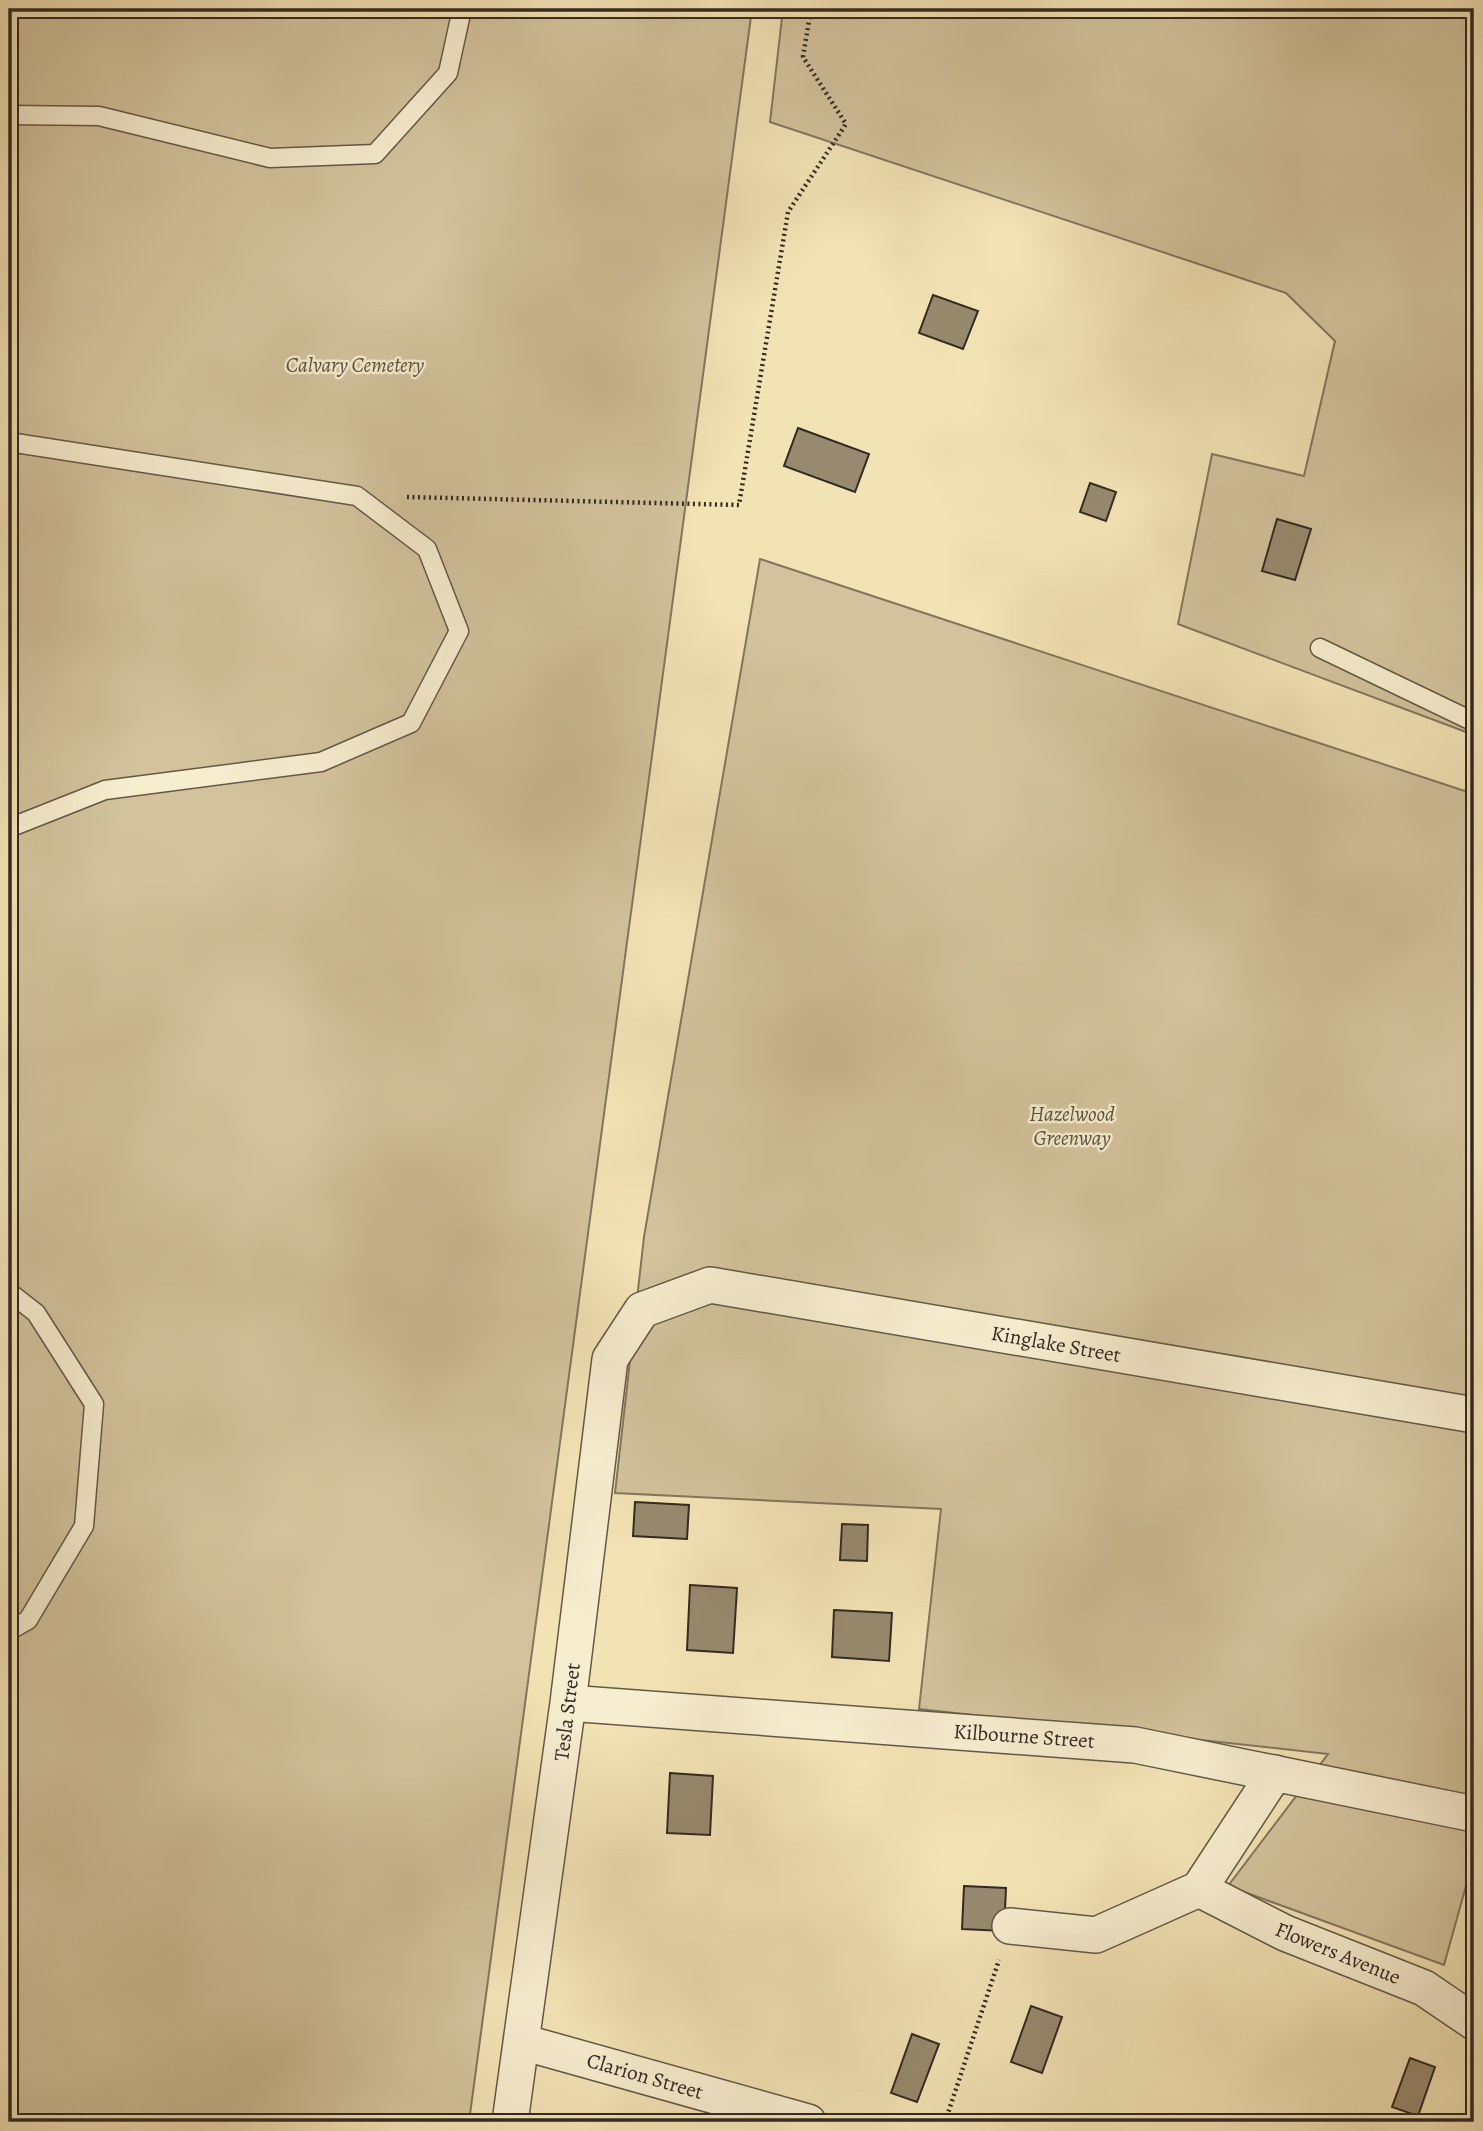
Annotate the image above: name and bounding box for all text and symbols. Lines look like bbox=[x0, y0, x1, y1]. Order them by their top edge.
park label: Calvary Cemetery bbox=[286, 351, 424, 379]
park label: Hazelwood Greenway bbox=[1029, 1100, 1115, 1152]
street label: Kinglake Street bbox=[989, 1319, 1123, 1369]
street label: Tesla Street bbox=[547, 1661, 587, 1763]
street label: Kilbourne Street bbox=[952, 1717, 1096, 1755]
street label: Flowers Avenue bbox=[1271, 1915, 1405, 1991]
street label: Clarion Street bbox=[584, 2046, 706, 2106]

